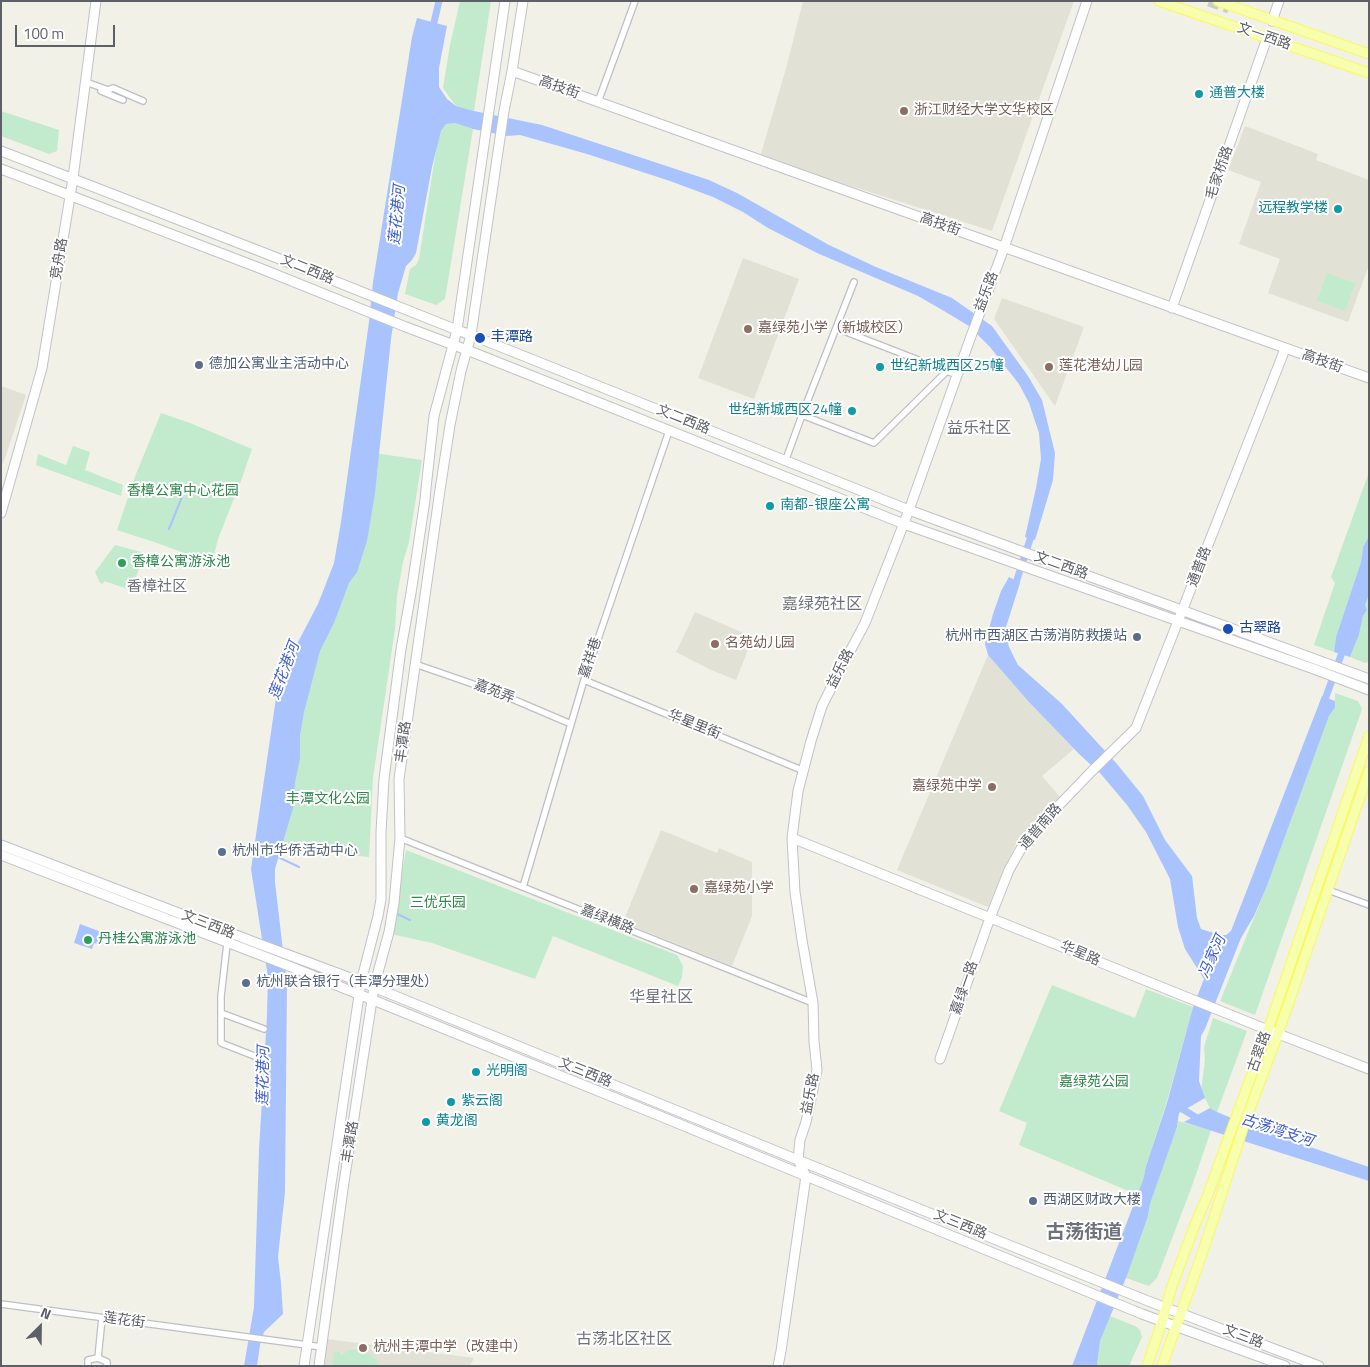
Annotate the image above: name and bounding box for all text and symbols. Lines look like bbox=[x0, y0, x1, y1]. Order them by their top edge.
scale bar bbox=[18, 15, 118, 47]
street label: 文一西路 bbox=[1235, 20, 1293, 54]
text: 100 m bbox=[23, 22, 64, 45]
street label: 高技街 bbox=[536, 73, 582, 103]
place label: 通普大楼 bbox=[1209, 86, 1265, 102]
marker: 通普大楼 bbox=[1193, 88, 1205, 100]
place label: 浙江财经大学文华校区 bbox=[914, 103, 1054, 119]
marker: 浙江财经大学文华校区 bbox=[898, 105, 910, 117]
street label: 毛家桥路 bbox=[1203, 144, 1237, 202]
water label: 莲花港河 bbox=[386, 184, 410, 246]
place label: 远程教学楼 bbox=[1258, 201, 1328, 217]
marker: 远程教学楼 bbox=[1332, 203, 1344, 215]
street label: 高技街 bbox=[917, 210, 963, 240]
street label: 竞舟路 bbox=[48, 237, 72, 281]
street label: 文二西路 bbox=[278, 252, 336, 288]
street label: 益乐路 bbox=[972, 269, 1002, 315]
place label: 嘉绿苑小学（新城校区） bbox=[758, 321, 912, 337]
marker: 嘉绿苑小学（新城校区） bbox=[742, 323, 754, 335]
place label: 丰潭路 bbox=[491, 330, 533, 346]
marker: 丰潭路 bbox=[473, 331, 487, 345]
street label: 高技街 bbox=[1299, 347, 1345, 377]
place label: 德加公寓业主活动中心 bbox=[209, 357, 349, 373]
marker: 德加公寓业主活动中心 bbox=[193, 359, 205, 371]
place label: 世纪新城西区25幢 bbox=[890, 359, 1004, 375]
place label: 莲花港幼儿园 bbox=[1059, 359, 1143, 375]
marker: 世纪新城西区25幢 bbox=[874, 361, 886, 373]
marker: 莲花港幼儿园 bbox=[1043, 361, 1055, 373]
street label: 文二西路 bbox=[654, 402, 712, 438]
place label: 世纪新城西区24幢 bbox=[728, 403, 842, 419]
marker: 世纪新城西区24幢 bbox=[846, 405, 858, 417]
district label: 益乐社区 bbox=[947, 419, 1011, 439]
park label: 香樟公寓中心花园 bbox=[127, 484, 239, 500]
place label: 南都-银座公寓 bbox=[780, 498, 870, 514]
marker: 南都-银座公寓 bbox=[764, 500, 776, 512]
street label: 通普路 bbox=[1185, 544, 1215, 590]
street label: 文二西路 bbox=[1032, 549, 1090, 583]
place label: 香樟公寓游泳池 bbox=[132, 555, 230, 571]
marker: 香樟公寓游泳池 bbox=[116, 557, 128, 569]
district label: 香樟社区 bbox=[127, 578, 187, 596]
district label: 嘉绿苑社区 bbox=[782, 595, 862, 615]
place label: 古翠路 bbox=[1239, 621, 1281, 637]
marker: 古翠路 bbox=[1221, 622, 1235, 636]
place label: 杭州市西湖区古荡消防救援站 bbox=[945, 629, 1127, 645]
marker: 杭州市西湖区古荡消防救援站 bbox=[1131, 631, 1143, 643]
street label: 嘉祥巷 bbox=[576, 635, 606, 681]
place label: 名苑幼儿园 bbox=[725, 636, 795, 652]
marker: 名苑幼儿园 bbox=[709, 638, 721, 650]
water label: 莲花港河 bbox=[266, 640, 304, 702]
street label: 益乐路 bbox=[824, 646, 858, 692]
street label: 嘉苑弄 bbox=[471, 677, 517, 707]
street label: 华星里街 bbox=[665, 707, 723, 743]
street label: 丰潭路 bbox=[393, 720, 415, 764]
place label: 嘉绿苑中学 bbox=[912, 779, 982, 795]
marker: 嘉绿苑中学 bbox=[986, 781, 998, 793]
park label: 丰潭文化公园 bbox=[286, 792, 370, 808]
street label: 通普南路 bbox=[1016, 800, 1066, 854]
place label: 杭州市华侨活动中心 bbox=[232, 844, 358, 860]
marker: 杭州市华侨活动中心 bbox=[216, 846, 228, 858]
place label: 嘉绿苑小学 bbox=[704, 881, 774, 897]
marker: 嘉绿苑小学 bbox=[688, 883, 700, 895]
park label: 三优乐园 bbox=[410, 896, 466, 912]
street label: 嘉绿横路 bbox=[578, 902, 636, 938]
street label: 文三西路 bbox=[179, 907, 237, 943]
place label: 丹桂公寓游泳池 bbox=[98, 932, 196, 948]
water label: 冯家河 bbox=[1196, 933, 1230, 981]
marker: 丹桂公寓游泳池 bbox=[82, 934, 94, 946]
street label: 华星路 bbox=[1057, 938, 1103, 970]
street label: 嘉绿一路 bbox=[948, 959, 982, 1017]
place label: 杭州联合银行（丰潭分理处） bbox=[256, 975, 438, 991]
marker: 杭州联合银行（丰潭分理处） bbox=[240, 977, 252, 989]
district label: 华星社区 bbox=[629, 988, 693, 1008]
street label: 古翠路 bbox=[1245, 1029, 1275, 1075]
water label: 莲花港河 bbox=[254, 1046, 274, 1106]
street label: 文三西路 bbox=[556, 1055, 614, 1091]
place label: 光明阁 bbox=[486, 1064, 528, 1080]
marker: 光明阁 bbox=[470, 1066, 482, 1078]
street label: 益乐路 bbox=[799, 1072, 823, 1116]
park label: 嘉绿苑公园 bbox=[1059, 1075, 1129, 1091]
place label: 紫云阁 bbox=[461, 1094, 503, 1110]
marker: 紫云阁 bbox=[445, 1096, 457, 1108]
water label: 古荡湾支河 bbox=[1239, 1111, 1315, 1151]
place label: 黄龙阁 bbox=[436, 1114, 478, 1130]
marker: 黄龙阁 bbox=[420, 1116, 432, 1128]
street label: 丰潭路 bbox=[339, 1120, 363, 1164]
place label: 西湖区财政大楼 bbox=[1043, 1193, 1141, 1209]
marker: 西湖区财政大楼 bbox=[1027, 1195, 1039, 1207]
street label: 文三西路 bbox=[931, 1207, 989, 1243]
district label: 古荡街道 bbox=[1046, 1222, 1122, 1244]
text: N bbox=[37, 1301, 55, 1324]
north arrow bbox=[15, 1302, 65, 1352]
street label: 莲花街 bbox=[102, 1310, 146, 1332]
street label: 文三路 bbox=[1220, 1322, 1266, 1352]
district label: 古荡北区社区 bbox=[576, 1330, 672, 1350]
place label: 杭州丰潭中学（改建中） bbox=[373, 1340, 527, 1356]
marker: 杭州丰潭中学（改建中） bbox=[357, 1342, 369, 1354]

